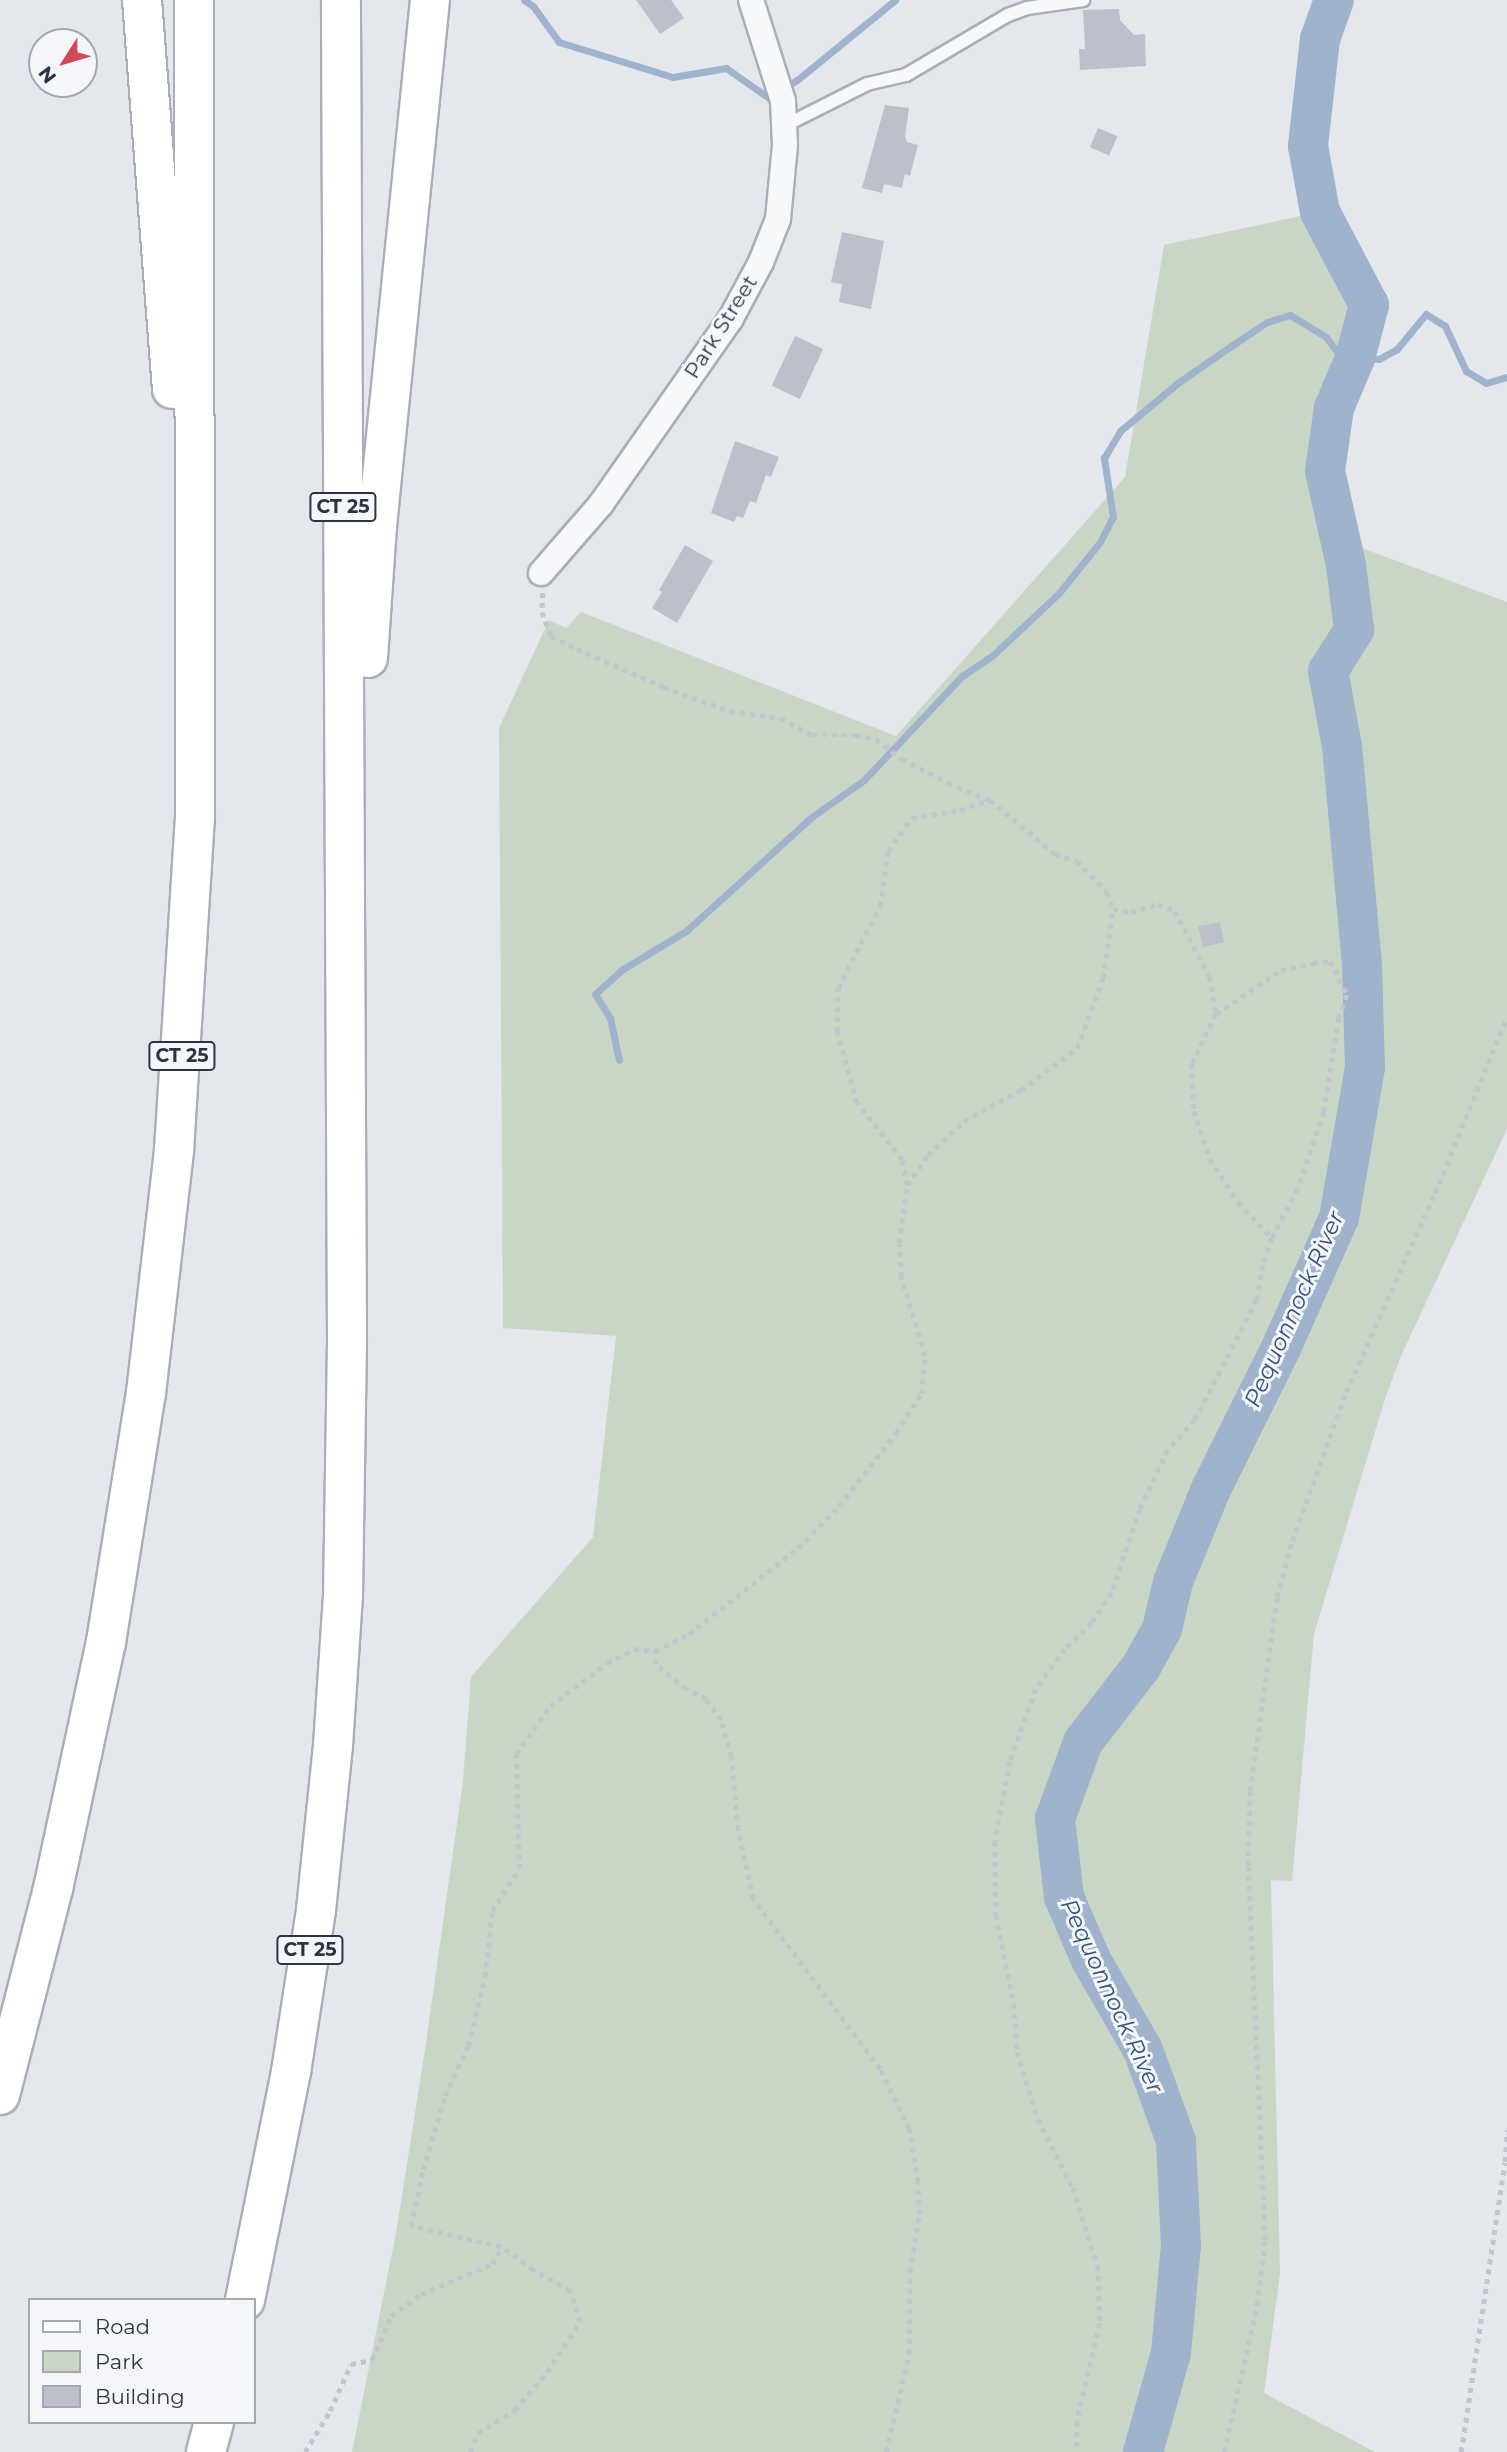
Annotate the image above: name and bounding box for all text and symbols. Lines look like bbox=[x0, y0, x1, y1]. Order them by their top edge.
north arrow bbox=[28, 28, 98, 98]
text: N bbox=[34, 62, 61, 88]
street label: Park Street bbox=[679, 271, 763, 383]
road number: CT 25 bbox=[308, 492, 378, 522]
road number: CT 25 bbox=[147, 1040, 217, 1072]
water label: Pequonnock River bbox=[1238, 1207, 1350, 1411]
water label: Pequonnock River bbox=[1055, 1894, 1169, 2098]
road number: CT 25 bbox=[275, 1934, 345, 1966]
legend bbox=[28, 2298, 256, 2424]
text: Road bbox=[95, 2314, 150, 2339]
text: Park bbox=[95, 2349, 143, 2374]
text: Building bbox=[95, 2384, 185, 2409]

